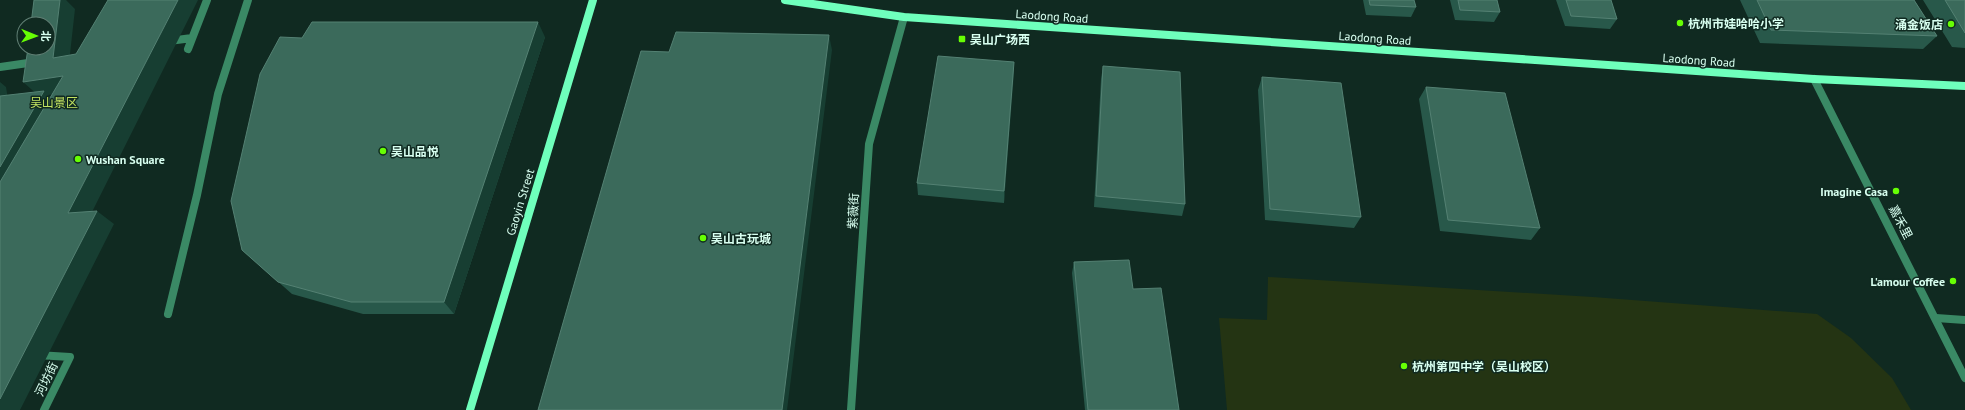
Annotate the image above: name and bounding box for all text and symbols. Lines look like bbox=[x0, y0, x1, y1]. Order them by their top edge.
street label: Laodong Road bbox=[1015, 6, 1089, 26]
north arrow bbox=[16, 16, 56, 56]
place label: 杭州市娃哈哈小学 bbox=[1688, 16, 1784, 31]
place label: 涌金饭店 bbox=[1895, 17, 1943, 32]
marker: 杭州市娃哈哈小学 bbox=[1675, 18, 1685, 28]
marker: 涌金饭店 bbox=[1946, 19, 1956, 29]
street label: Laodong Road bbox=[1338, 28, 1412, 48]
text: 北 bbox=[39, 31, 53, 42]
place label: 吴山广场西 bbox=[970, 32, 1030, 47]
marker: 吴山广场西 bbox=[957, 34, 967, 44]
street label: Laodong Road bbox=[1662, 50, 1736, 70]
park label: 吴山景区 bbox=[30, 95, 78, 110]
place label: 吴山品悦 bbox=[391, 144, 439, 159]
marker: 吴山品悦 bbox=[378, 146, 388, 156]
place label: Wushan Square bbox=[86, 152, 165, 167]
marker: Wushan Square bbox=[73, 154, 83, 164]
street label: Gaoyin Street bbox=[503, 167, 537, 237]
place label: Imagine Casa bbox=[1820, 184, 1888, 199]
marker: Imagine Casa bbox=[1891, 186, 1901, 196]
street label: 紫薇街 bbox=[845, 193, 861, 229]
street label: 嘉禾里 bbox=[1886, 203, 1916, 241]
place label: 吴山古玩城 bbox=[711, 231, 771, 246]
marker: 吴山古玩城 bbox=[698, 233, 708, 243]
place label: L'amour Coffee bbox=[1870, 274, 1945, 289]
marker: L'amour Coffee bbox=[1948, 276, 1958, 286]
place label: 杭州第四中学（吴山校区） bbox=[1412, 359, 1556, 374]
street label: 河坊街 bbox=[31, 360, 61, 398]
marker: 杭州第四中学（吴山校区） bbox=[1399, 361, 1409, 371]

